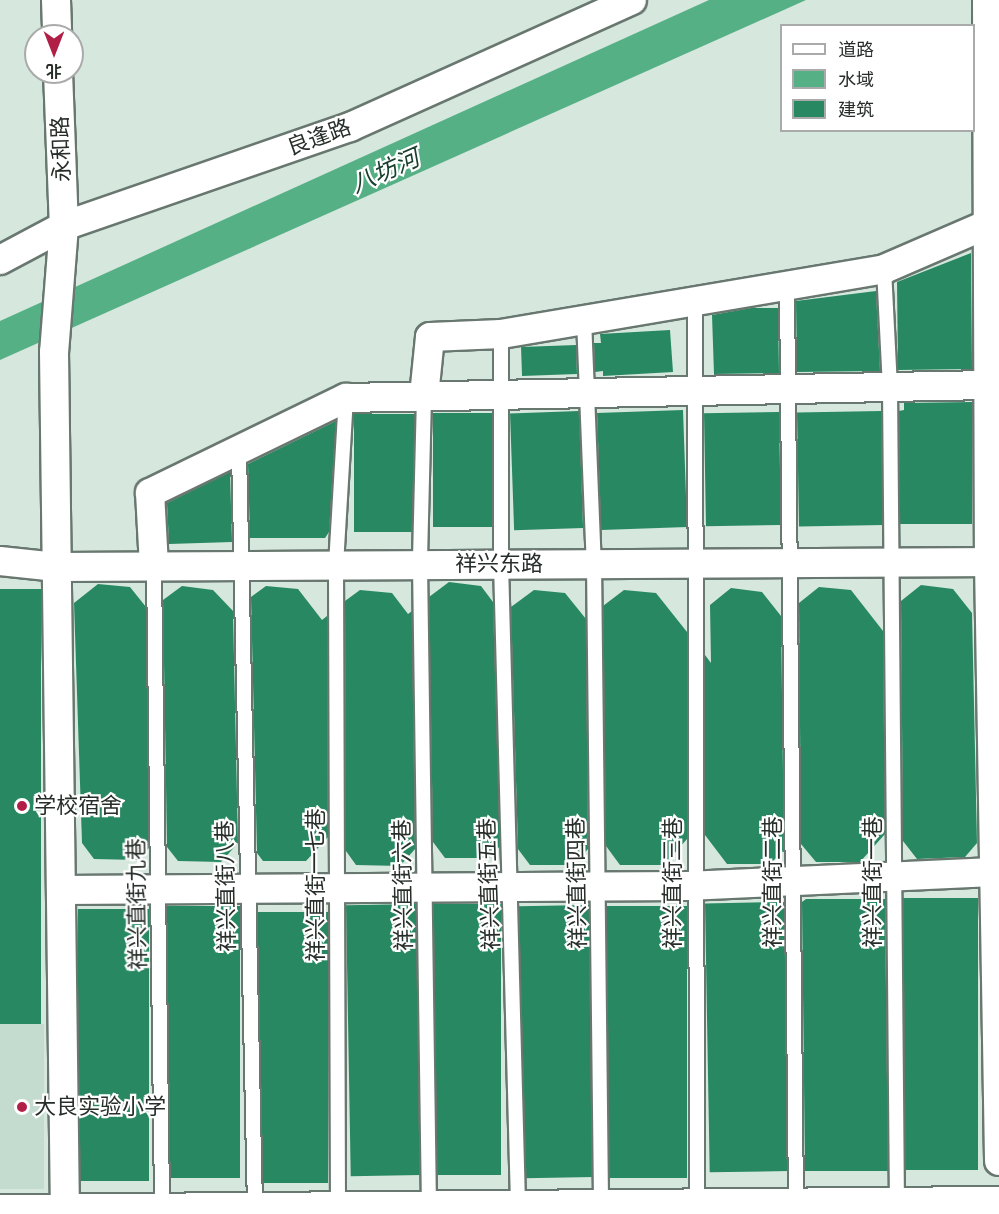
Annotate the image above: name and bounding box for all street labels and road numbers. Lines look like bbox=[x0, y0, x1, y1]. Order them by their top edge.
street label: 良逢路 bbox=[283, 113, 355, 161]
street label: 永和路 bbox=[47, 116, 75, 182]
street label: 祥兴东路 bbox=[455, 551, 543, 577]
street label: 祥兴直街一七巷 bbox=[303, 808, 329, 962]
street label: 祥兴直街二巷 bbox=[760, 816, 786, 948]
street label: 祥兴直街一巷 bbox=[860, 816, 886, 948]
street label: 祥兴直街四巷 bbox=[563, 817, 591, 949]
street label: 祥兴直街三巷 bbox=[660, 817, 686, 949]
street label: 祥兴直街五巷 bbox=[474, 818, 504, 950]
street label: 祥兴直街六巷 bbox=[389, 819, 417, 951]
street label: 祥兴直街八巷 bbox=[212, 820, 240, 952]
street label: 祥兴直街九巷 bbox=[123, 838, 151, 970]

